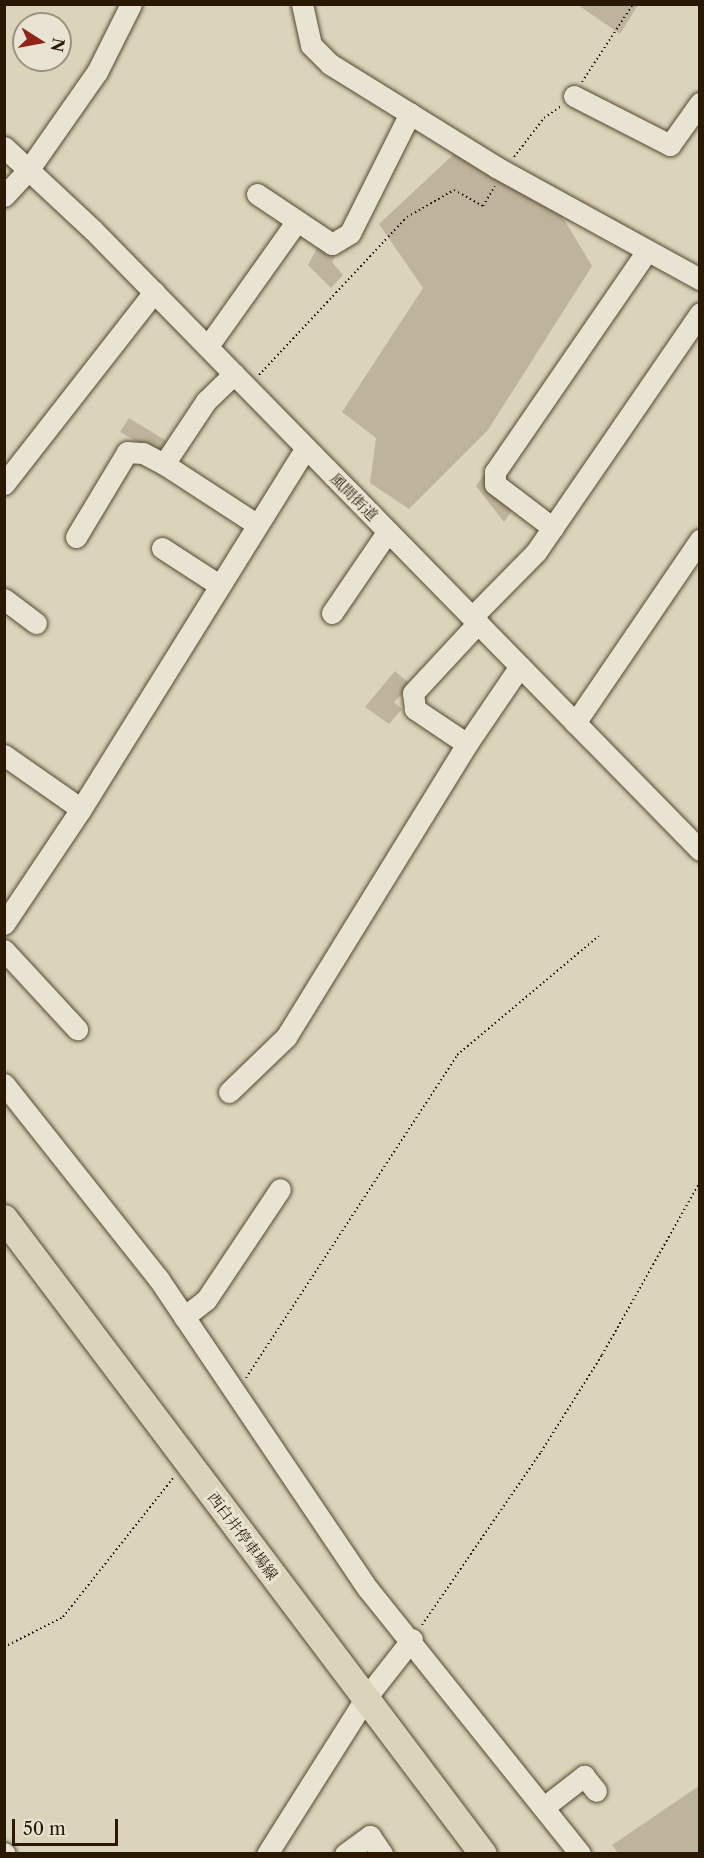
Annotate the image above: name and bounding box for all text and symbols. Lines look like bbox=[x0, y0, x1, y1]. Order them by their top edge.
north arrow bbox=[12, 12, 72, 72]
text: N bbox=[47, 36, 69, 54]
street label: 風間街道 bbox=[326, 469, 382, 525]
street label: 西白井停車場線 bbox=[204, 1489, 282, 1583]
scale bar bbox=[15, 1807, 122, 1845]
text: 50 m bbox=[23, 1818, 66, 1840]

